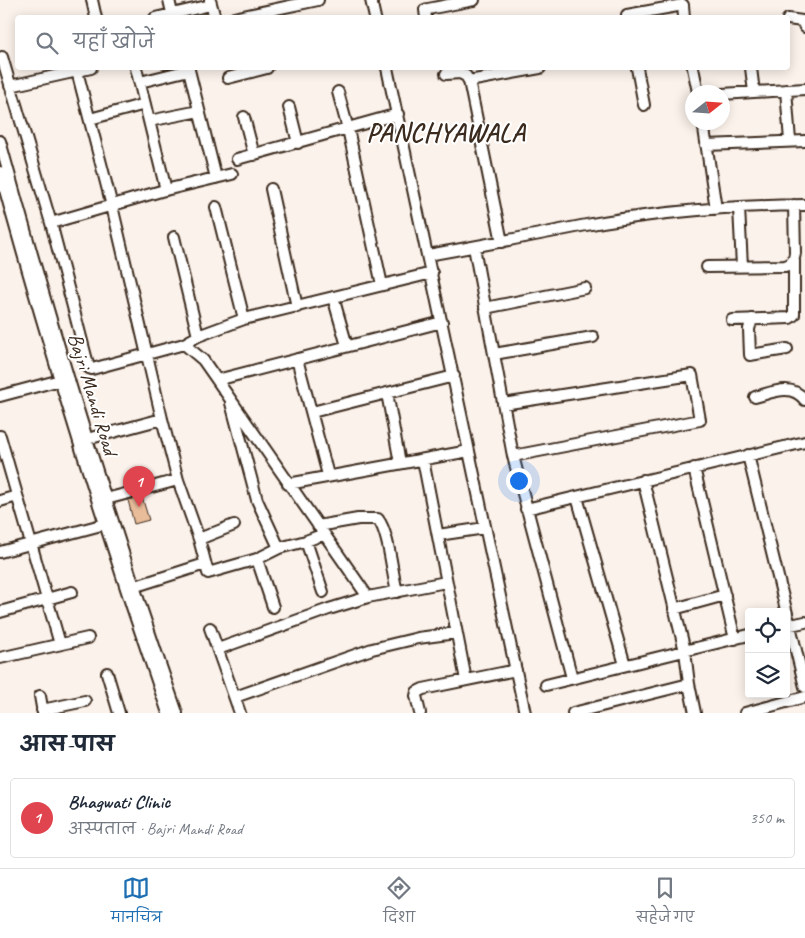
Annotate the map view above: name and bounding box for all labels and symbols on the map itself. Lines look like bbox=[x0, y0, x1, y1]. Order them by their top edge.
north arrow bbox=[685, 85, 730, 130]
district label: PANCHYAWALA bbox=[367, 116, 526, 149]
street label: Bajri Mandi Road bbox=[62, 330, 125, 462]
pin: 1 bbox=[123, 466, 155, 507]
your location bbox=[506, 468, 532, 494]

